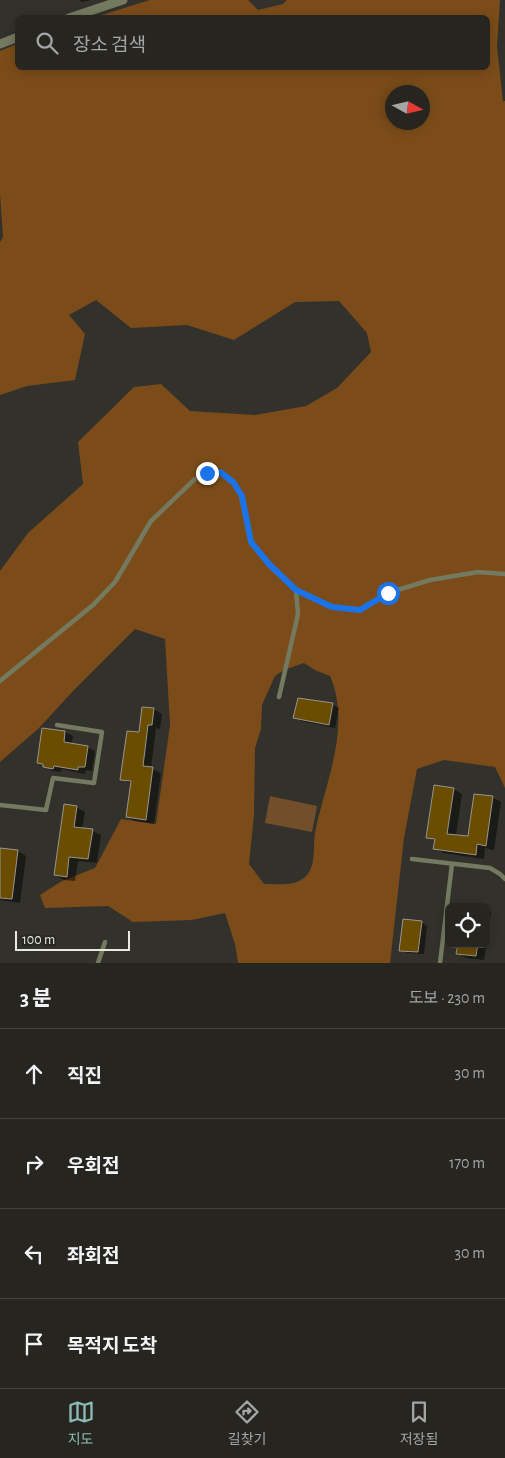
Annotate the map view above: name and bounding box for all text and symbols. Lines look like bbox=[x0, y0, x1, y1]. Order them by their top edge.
search box bbox=[15, 15, 490, 70]
icon: search bbox=[33, 29, 61, 57]
text: 장소 검색 bbox=[73, 36, 146, 55]
north arrow bbox=[385, 85, 430, 130]
route end bbox=[196, 462, 219, 485]
route start bbox=[377, 582, 400, 605]
map controls bbox=[445, 903, 490, 948]
button: locate bbox=[445, 903, 490, 948]
scale bar bbox=[15, 928, 130, 951]
text: 100 m bbox=[22, 933, 55, 947]
text: 3 분 bbox=[20, 988, 52, 1009]
text: 도보 · 230 m bbox=[409, 990, 485, 1006]
icon: ahead bbox=[20, 1060, 48, 1088]
text: 30 m bbox=[455, 1065, 485, 1081]
text: 직진 bbox=[67, 1067, 102, 1086]
icon: right bbox=[20, 1150, 48, 1178]
text: 170 m bbox=[449, 1155, 485, 1171]
text: 우회전 bbox=[67, 1157, 119, 1176]
icon: left bbox=[20, 1240, 48, 1268]
text: 30 m bbox=[455, 1245, 485, 1261]
text: 좌회전 bbox=[67, 1247, 119, 1266]
icon: arrive bbox=[20, 1330, 48, 1358]
text: 목적지 도착 bbox=[67, 1337, 157, 1356]
tab: 지도 bbox=[67, 1398, 95, 1449]
tab: 길찾기 bbox=[228, 1398, 266, 1449]
tab: 저장됨 bbox=[400, 1398, 438, 1449]

